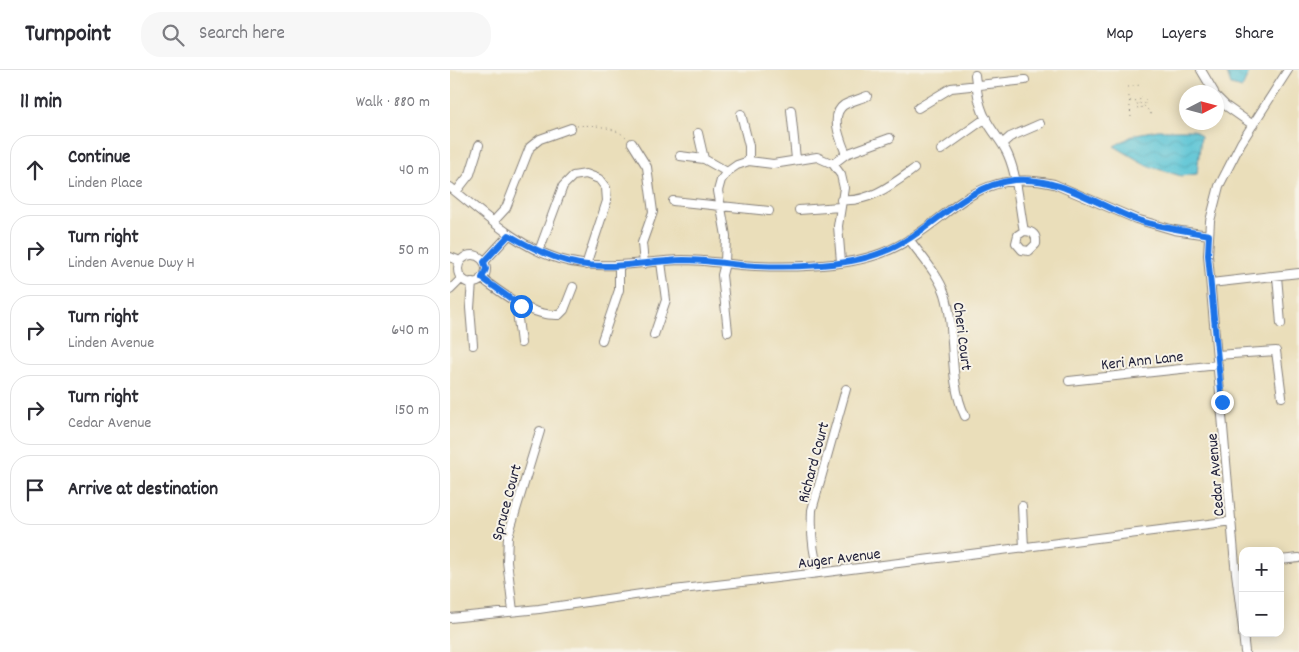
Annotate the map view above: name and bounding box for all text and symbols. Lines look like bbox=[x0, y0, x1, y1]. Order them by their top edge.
search box bbox=[141, 12, 491, 57]
text: Turnpoint bbox=[25, 18, 111, 52]
icon: search bbox=[159, 21, 187, 49]
text: Search here bbox=[199, 21, 285, 48]
text: Map bbox=[1106, 22, 1133, 47]
text: Layers bbox=[1161, 22, 1207, 47]
text: Share bbox=[1235, 22, 1274, 47]
north arrow bbox=[1179, 85, 1224, 130]
text: 11 min bbox=[20, 88, 62, 118]
text: Walk · 880 m bbox=[356, 91, 430, 114]
text: Continue bbox=[68, 145, 130, 172]
icon: ahead bbox=[21, 156, 49, 184]
text: 40 m bbox=[399, 159, 429, 182]
text: Linden Place bbox=[68, 172, 143, 195]
text: Turn right bbox=[68, 225, 139, 252]
icon: right bbox=[21, 236, 49, 264]
text: 50 m bbox=[398, 239, 429, 262]
text: Linden Avenue Dwy H bbox=[68, 252, 195, 275]
route start bbox=[510, 295, 533, 318]
street label: Cheri Court bbox=[946, 301, 977, 372]
text: Turn right bbox=[68, 305, 139, 332]
icon: right bbox=[21, 316, 49, 344]
text: 640 m bbox=[391, 319, 429, 342]
text: Linden Avenue bbox=[68, 332, 154, 355]
street label: Keri Ann Lane bbox=[1100, 346, 1185, 377]
text: Turn right bbox=[68, 385, 139, 412]
route end bbox=[1211, 391, 1234, 414]
icon: right bbox=[21, 396, 49, 424]
text: 150 m bbox=[395, 399, 429, 422]
text: Cedar Avenue bbox=[68, 412, 151, 435]
street label: Richard Court bbox=[793, 420, 836, 506]
street label: Cedar Avenue bbox=[1201, 432, 1232, 517]
street label: Spruce Court bbox=[486, 462, 529, 543]
icon: arrive bbox=[21, 476, 49, 504]
text: Arrive at destination bbox=[68, 477, 218, 504]
street label: Auger Avenue bbox=[797, 543, 882, 576]
map controls bbox=[1239, 547, 1284, 637]
button: + bbox=[1239, 547, 1284, 592]
button: − bbox=[1239, 592, 1284, 637]

